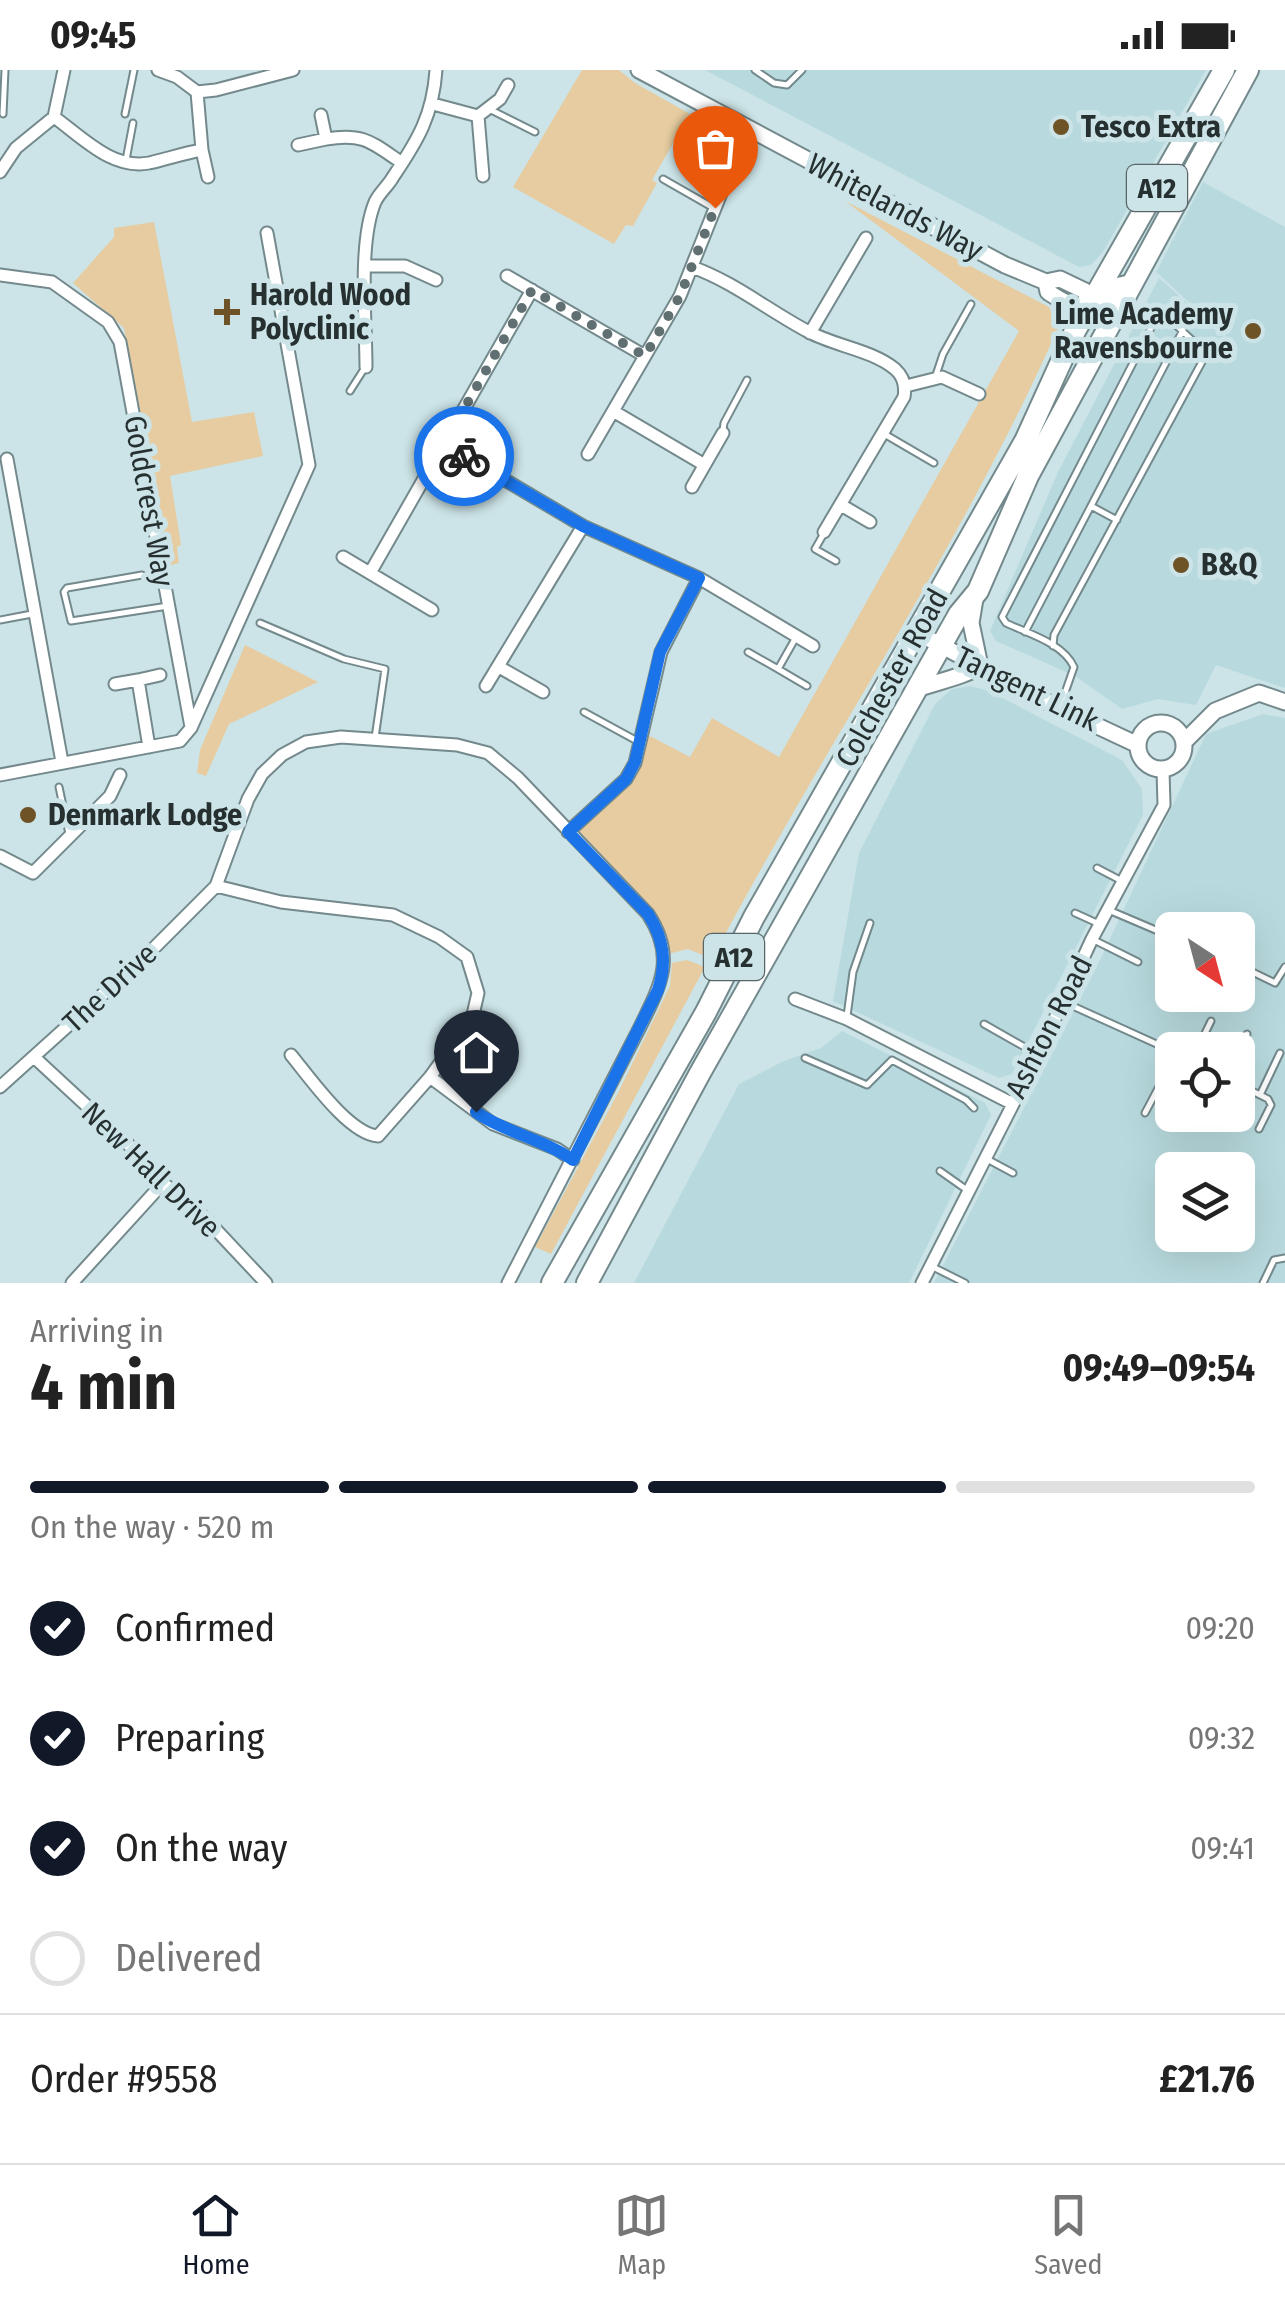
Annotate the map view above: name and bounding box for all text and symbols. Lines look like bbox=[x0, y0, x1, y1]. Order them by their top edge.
text: 09:45 bbox=[50, 12, 136, 58]
pin bbox=[673, 106, 758, 209]
place label: Tesco Extra bbox=[1081, 109, 1221, 145]
marker: Tesco Extra bbox=[1050, 116, 1072, 138]
icon: bag bbox=[688, 121, 743, 176]
street label: Whitelands Way bbox=[801, 146, 989, 269]
road number: A12 bbox=[1127, 165, 1187, 211]
place label: Harold Wood Polyclinic bbox=[250, 277, 411, 347]
place label: Lime Academy Ravensbourne bbox=[1054, 296, 1234, 366]
marker: Harold Wood Polyclinic bbox=[214, 299, 240, 325]
marker: Lime Academy Ravensbourne bbox=[1242, 320, 1264, 342]
courier bbox=[414, 406, 514, 506]
street label: Goldcrest Way bbox=[116, 413, 182, 590]
icon: bike bbox=[437, 429, 492, 484]
place label: B&Q bbox=[1201, 547, 1259, 583]
marker: B&Q bbox=[1170, 554, 1192, 576]
street label: Colchester Road bbox=[828, 583, 956, 773]
street label: Tangent Link bbox=[950, 639, 1104, 739]
place label: Denmark Lodge bbox=[48, 797, 242, 833]
marker: Denmark Lodge bbox=[17, 804, 39, 826]
north arrow bbox=[1155, 912, 1255, 1012]
map controls bbox=[1155, 912, 1255, 1252]
road number: A12 bbox=[704, 934, 764, 980]
street label: The Drive bbox=[56, 936, 164, 1040]
street label: Ashton Road bbox=[998, 950, 1100, 1104]
pin bbox=[434, 1010, 519, 1113]
icon: home bbox=[449, 1025, 504, 1080]
button: locate bbox=[1155, 1032, 1255, 1132]
street label: New Hall Drive bbox=[74, 1095, 228, 1245]
button: layers bbox=[1155, 1152, 1255, 1252]
text: Arriving in bbox=[30, 1312, 164, 1350]
text: 09:49–09:54 bbox=[1063, 1345, 1255, 1391]
text: 4 min bbox=[30, 1348, 177, 1426]
text: On the way · 520 m bbox=[30, 1508, 274, 1546]
icon: check bbox=[30, 1601, 85, 1656]
text: Confirmed bbox=[115, 1605, 275, 1651]
text: 09:20 bbox=[1185, 1609, 1255, 1647]
icon: check bbox=[30, 1711, 85, 1766]
text: Preparing bbox=[115, 1715, 264, 1761]
text: 09:32 bbox=[1188, 1719, 1255, 1757]
icon: check bbox=[30, 1821, 85, 1876]
text: On the way bbox=[115, 1825, 287, 1871]
text: 09:41 bbox=[1190, 1829, 1255, 1867]
text: Delivered bbox=[115, 1935, 262, 1981]
text: Order #9558 bbox=[30, 2056, 218, 2102]
text: £21.76 bbox=[1159, 2056, 1255, 2102]
tab: Home bbox=[182, 2188, 249, 2281]
tab: Map bbox=[614, 2188, 669, 2281]
tab: Saved bbox=[1034, 2188, 1103, 2281]

